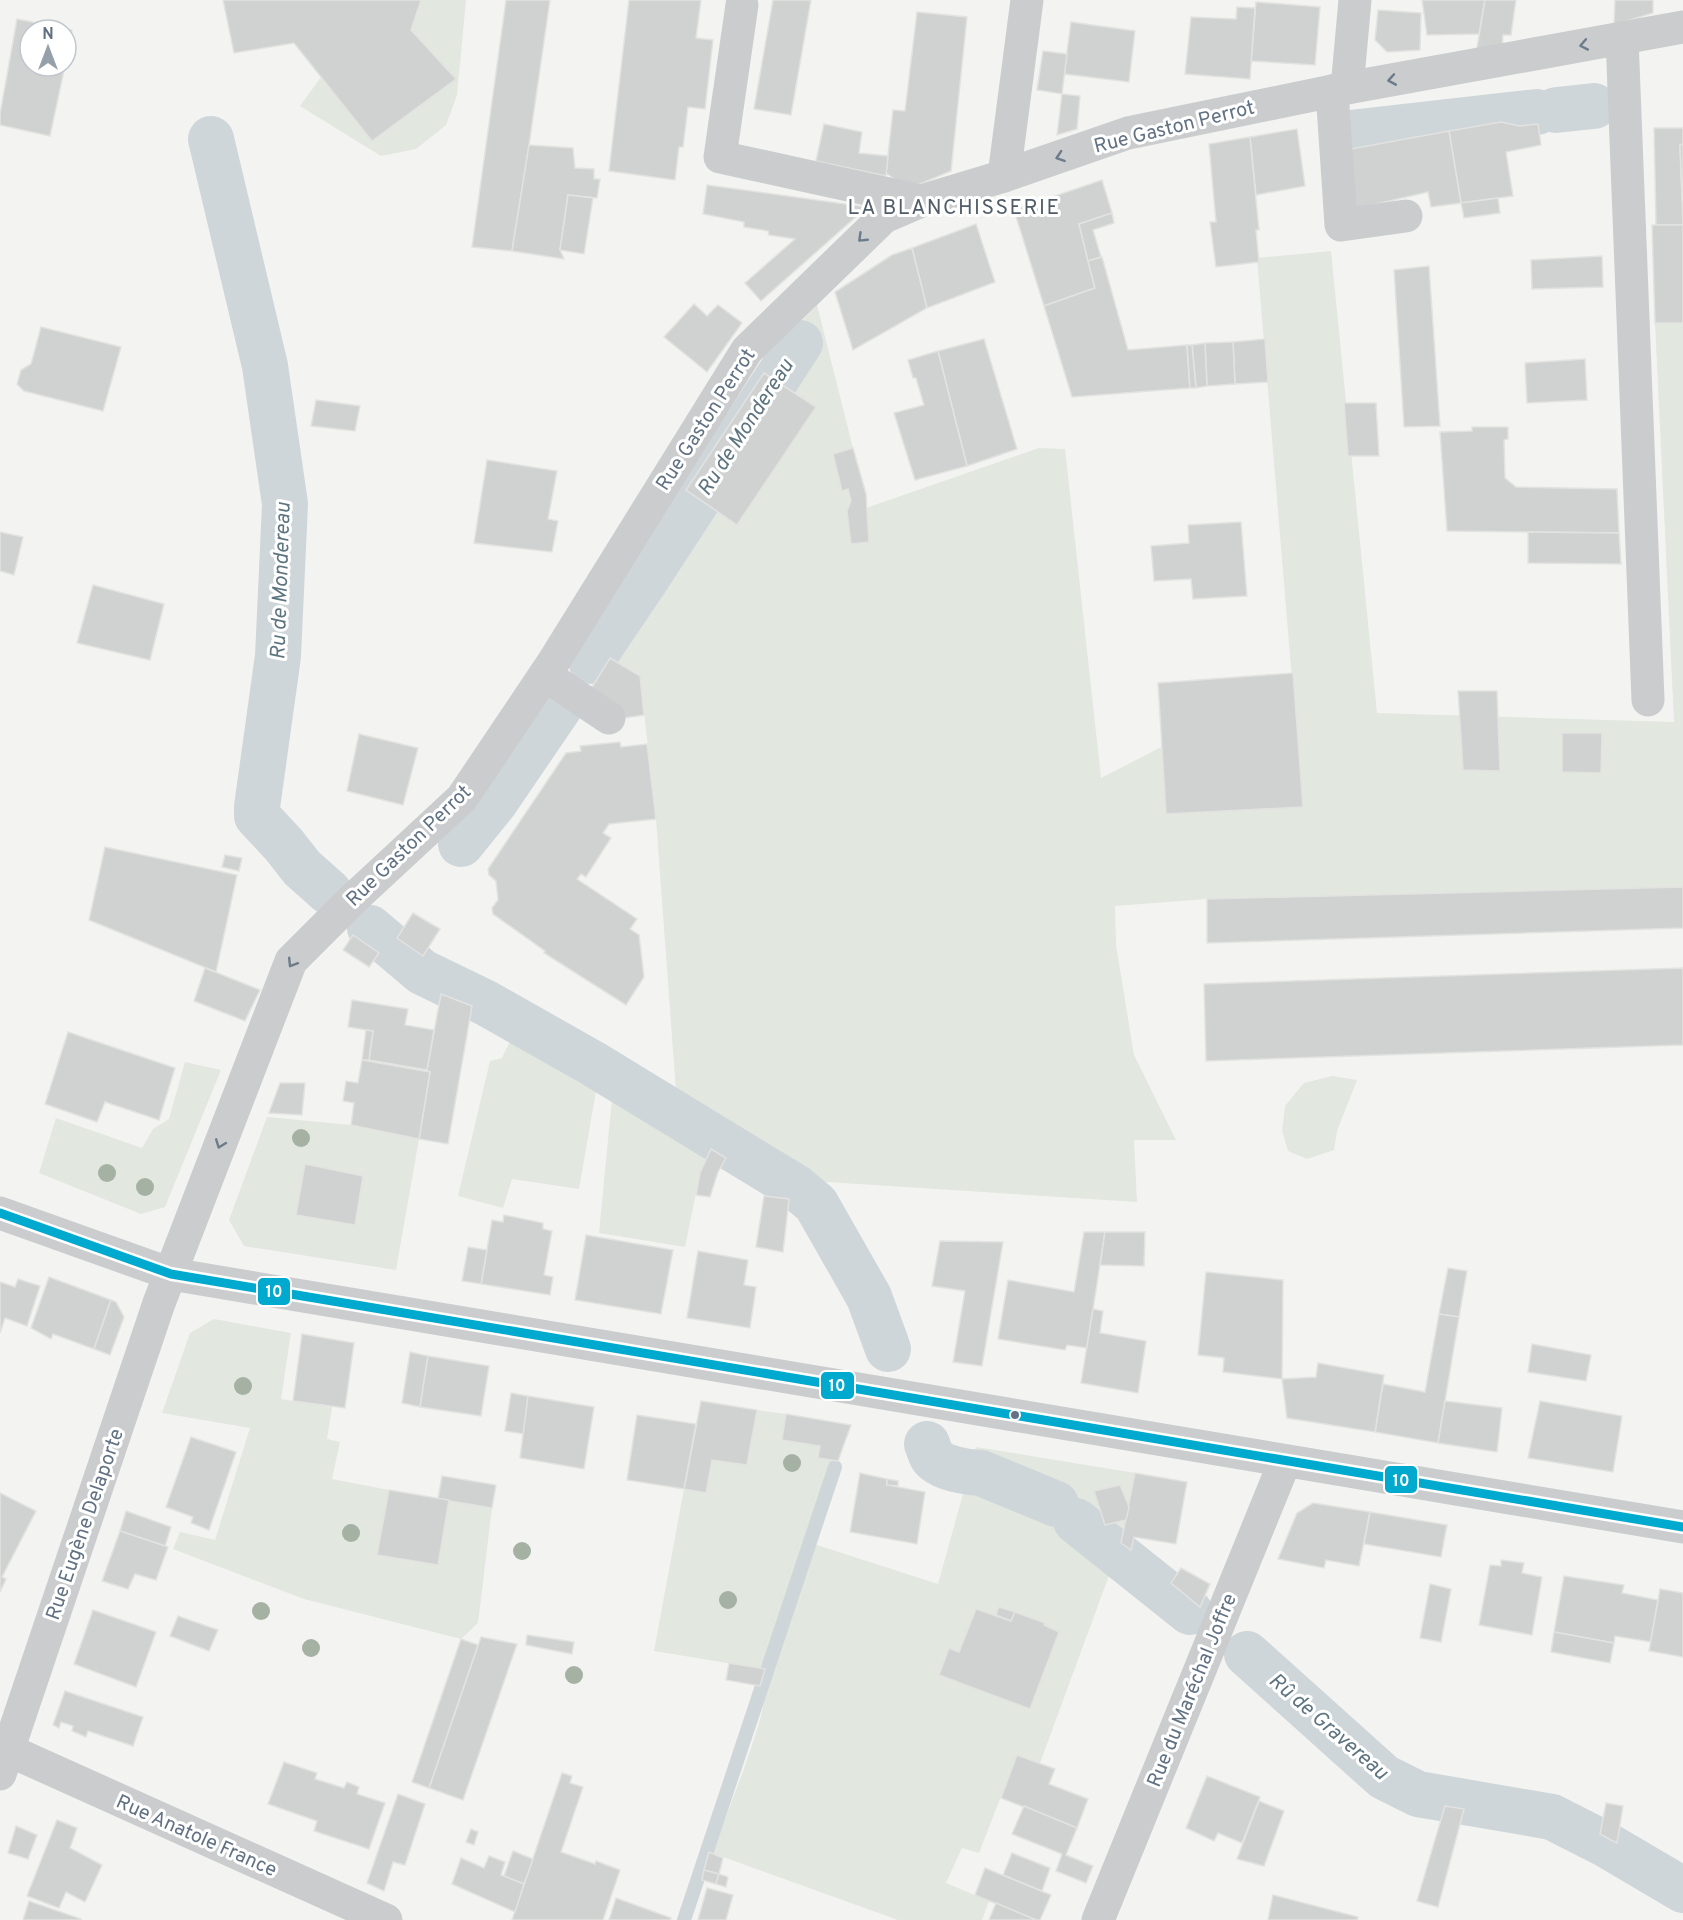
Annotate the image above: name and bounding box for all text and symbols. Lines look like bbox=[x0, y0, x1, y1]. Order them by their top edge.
north arrow bbox=[18, 18, 78, 78]
text: N bbox=[42, 25, 54, 45]
one-way arrow bbox=[1580, 38, 1590, 51]
one-way arrow bbox=[1388, 73, 1397, 85]
street label: Rue Gaston Perrot bbox=[1092, 95, 1257, 160]
one-way arrow bbox=[1055, 149, 1066, 162]
district label: LA BLANCHISSERIE bbox=[848, 195, 1060, 222]
one-way arrow bbox=[859, 231, 869, 242]
street label: Rue Gaston Perrot bbox=[651, 344, 762, 496]
water label: Ru de Mondereau bbox=[692, 354, 801, 501]
water label: Ru de Mondereau bbox=[265, 501, 298, 660]
street label: Rue Gaston Perrot bbox=[341, 780, 478, 913]
one-way arrow bbox=[287, 957, 299, 967]
one-way arrow bbox=[215, 1138, 228, 1149]
line badge: 10 bbox=[257, 1277, 291, 1306]
text: 10 bbox=[266, 1283, 282, 1303]
line badge: 10 bbox=[820, 1371, 855, 1400]
text: 10 bbox=[829, 1377, 845, 1397]
unlabelled marker bbox=[1009, 1409, 1021, 1421]
street label: Rue Eugène Delaporte bbox=[41, 1425, 131, 1624]
line badge: 10 bbox=[1384, 1465, 1418, 1494]
text: 10 bbox=[1393, 1472, 1409, 1492]
street label: Rue du Maréchal Joffre bbox=[1142, 1590, 1244, 1791]
water label: Rû de Gravereau bbox=[1263, 1668, 1394, 1787]
street label: Rue Anatole France bbox=[112, 1790, 281, 1884]

